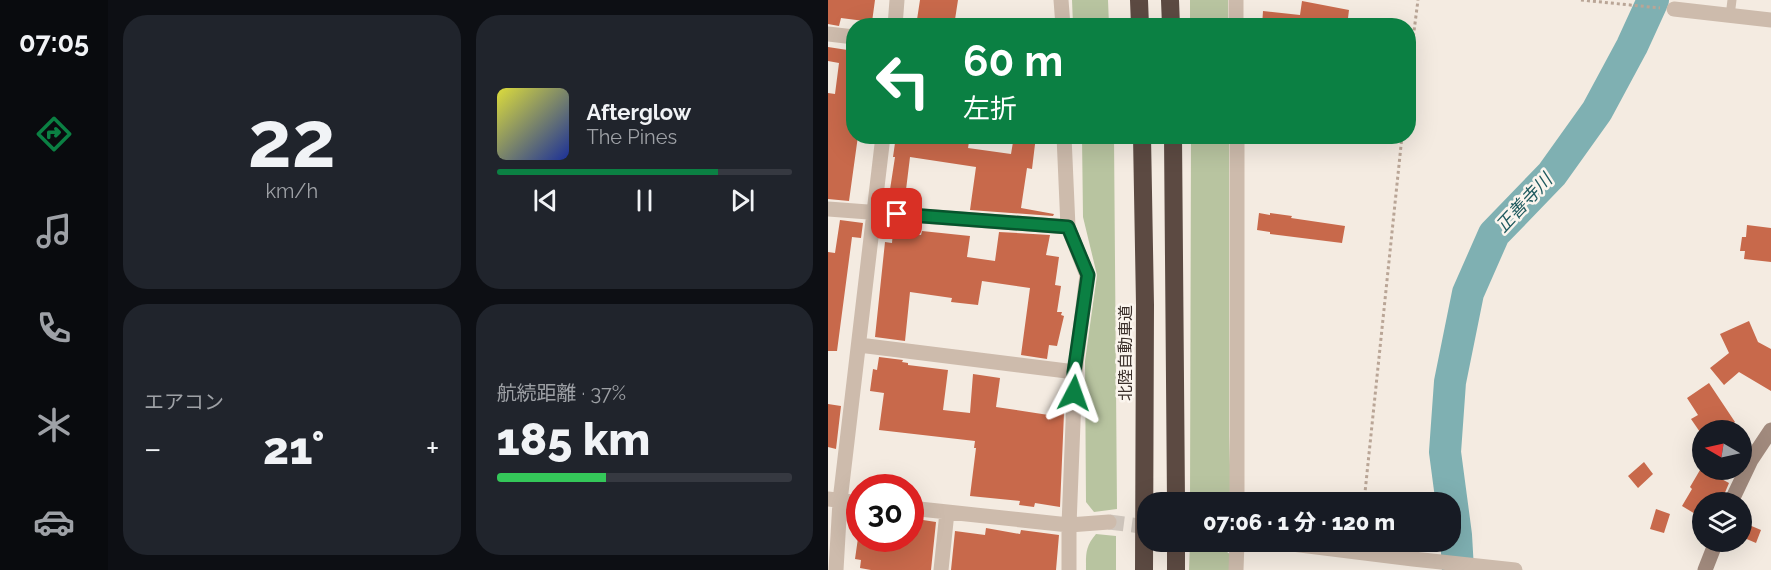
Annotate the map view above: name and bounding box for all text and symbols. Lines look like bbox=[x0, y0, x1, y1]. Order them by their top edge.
text: 07:05 bbox=[19, 27, 89, 58]
text: 60 m bbox=[963, 37, 1063, 86]
icon: left bbox=[864, 42, 942, 120]
text: 左折 bbox=[963, 93, 1017, 124]
text: 22 bbox=[248, 94, 336, 185]
text: Afterglow bbox=[587, 99, 691, 125]
icon: directions bbox=[33, 113, 75, 155]
text: The Pines bbox=[587, 125, 677, 149]
water label: 正善寺川 bbox=[1491, 168, 1557, 236]
text: km/h bbox=[265, 179, 318, 203]
icon: previous bbox=[529, 184, 562, 217]
icon: pause bbox=[628, 184, 661, 217]
icon: next bbox=[726, 184, 759, 217]
pin bbox=[871, 188, 922, 239]
icon: arrive bbox=[880, 197, 913, 230]
icon: music bbox=[33, 210, 75, 252]
street label: 北陸自動車道 bbox=[1116, 305, 1135, 401]
icon: phone bbox=[33, 307, 75, 349]
position arrow bbox=[1042, 361, 1106, 425]
text: 航続距離 · 37% bbox=[497, 381, 626, 405]
text: エアコン bbox=[144, 390, 224, 414]
icon: climate bbox=[33, 404, 75, 446]
text: 185 km bbox=[497, 413, 650, 466]
north arrow bbox=[1692, 420, 1752, 480]
map controls bbox=[1692, 420, 1752, 552]
text: 21° bbox=[263, 422, 325, 475]
text: − bbox=[144, 429, 162, 468]
text: + bbox=[426, 429, 440, 468]
speed limit sign: 30 bbox=[846, 474, 924, 552]
button: layers bbox=[1692, 492, 1752, 552]
icon: car bbox=[33, 501, 75, 543]
text: 07:06 · 1 分 · 120 m bbox=[1203, 509, 1395, 535]

